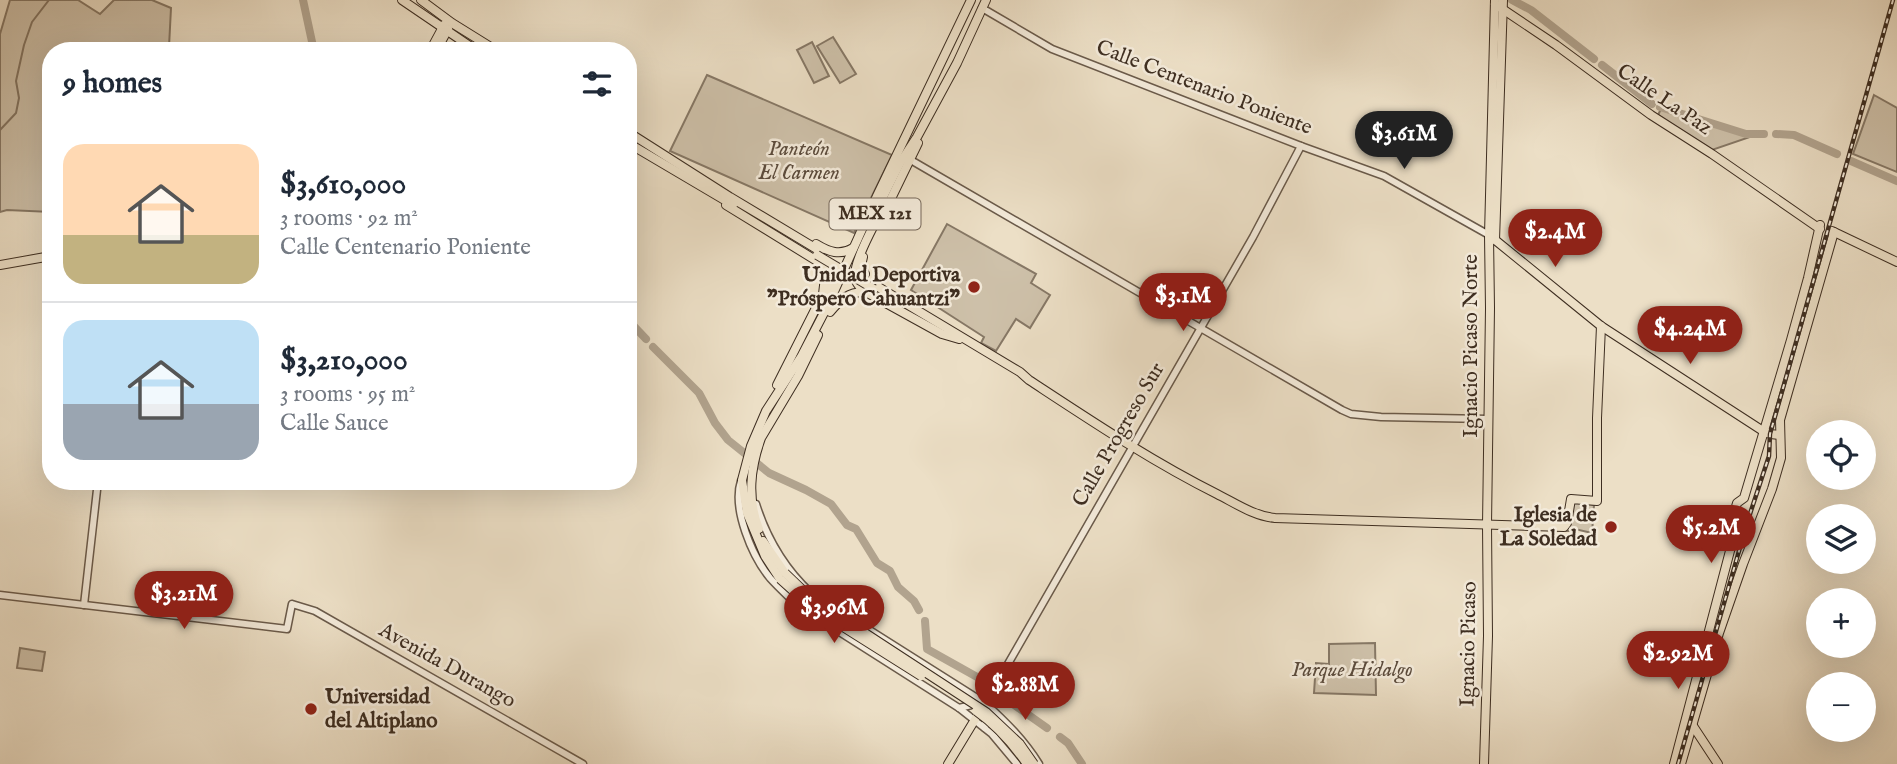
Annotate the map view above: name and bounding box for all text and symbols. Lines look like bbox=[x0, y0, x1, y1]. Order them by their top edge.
street label: Calle Centenario Poniente bbox=[1092, 34, 1316, 142]
street label: Calle La Paz bbox=[1611, 58, 1717, 142]
text: 9 homes bbox=[63, 65, 162, 103]
icon: filters bbox=[578, 65, 616, 103]
pin: $3.61M bbox=[1347, 111, 1461, 171]
text: $3.61M bbox=[1371, 119, 1437, 148]
park label: Panteón El Carmen bbox=[757, 136, 840, 187]
text: $3,610,000 bbox=[280, 166, 406, 204]
icon: home bbox=[119, 172, 203, 256]
road number: MEX 121 bbox=[830, 198, 920, 230]
text: 3 rooms · 92 m² bbox=[280, 204, 418, 233]
pin: $2.4M bbox=[1506, 210, 1604, 269]
text: $2.4M bbox=[1524, 217, 1586, 246]
text: Calle Centenario Poniente bbox=[280, 233, 531, 262]
street label: Ignacio Picaso Norte bbox=[1458, 254, 1485, 438]
place label: Unidad Deportiva "Próspero Cahuantzi" bbox=[767, 262, 961, 313]
pin: $3.1M bbox=[1134, 274, 1232, 333]
marker: Unidad Deportiva "Próspero Cahuantzi" bbox=[966, 279, 982, 295]
text: $3.1M bbox=[1155, 281, 1211, 310]
pin: $4.24M bbox=[1633, 306, 1747, 366]
text: $4.24M bbox=[1653, 314, 1727, 343]
text: $3,210,000 bbox=[280, 342, 408, 380]
icon: home bbox=[119, 348, 203, 432]
street label: Calle Progreso Sur bbox=[1067, 358, 1171, 512]
text: 3 rooms · 95 m² bbox=[280, 380, 415, 409]
text: Calle Sauce bbox=[280, 409, 389, 438]
map controls bbox=[1806, 420, 1876, 742]
button: locate bbox=[1806, 420, 1876, 490]
place label: Iglesia de La Soledad bbox=[1500, 502, 1598, 553]
button: layers bbox=[1806, 504, 1876, 574]
pin: $5.2M bbox=[1662, 505, 1760, 565]
text: $5.2M bbox=[1682, 513, 1740, 542]
marker: Iglesia de La Soledad bbox=[1603, 519, 1619, 535]
pin: $3.21M bbox=[127, 572, 241, 631]
text: $3.21M bbox=[150, 579, 218, 608]
street label: Ignacio Picaso bbox=[1454, 581, 1484, 707]
pin: $3.96M bbox=[777, 586, 891, 645]
button: + bbox=[1806, 588, 1876, 658]
text: $3.96M bbox=[800, 593, 868, 622]
street label: Avenida Durango bbox=[373, 617, 520, 715]
pin: $2.92M bbox=[1621, 632, 1735, 691]
text: $2.92M bbox=[1643, 639, 1713, 668]
park label: Parque Hidalgo bbox=[1291, 657, 1413, 684]
pin: $2.88M bbox=[968, 662, 1082, 722]
text: $2.88M bbox=[991, 670, 1059, 699]
button: − bbox=[1806, 672, 1876, 742]
place label: Universidad del Altiplano bbox=[324, 684, 438, 735]
marker: Universidad del Altiplano bbox=[303, 701, 319, 717]

